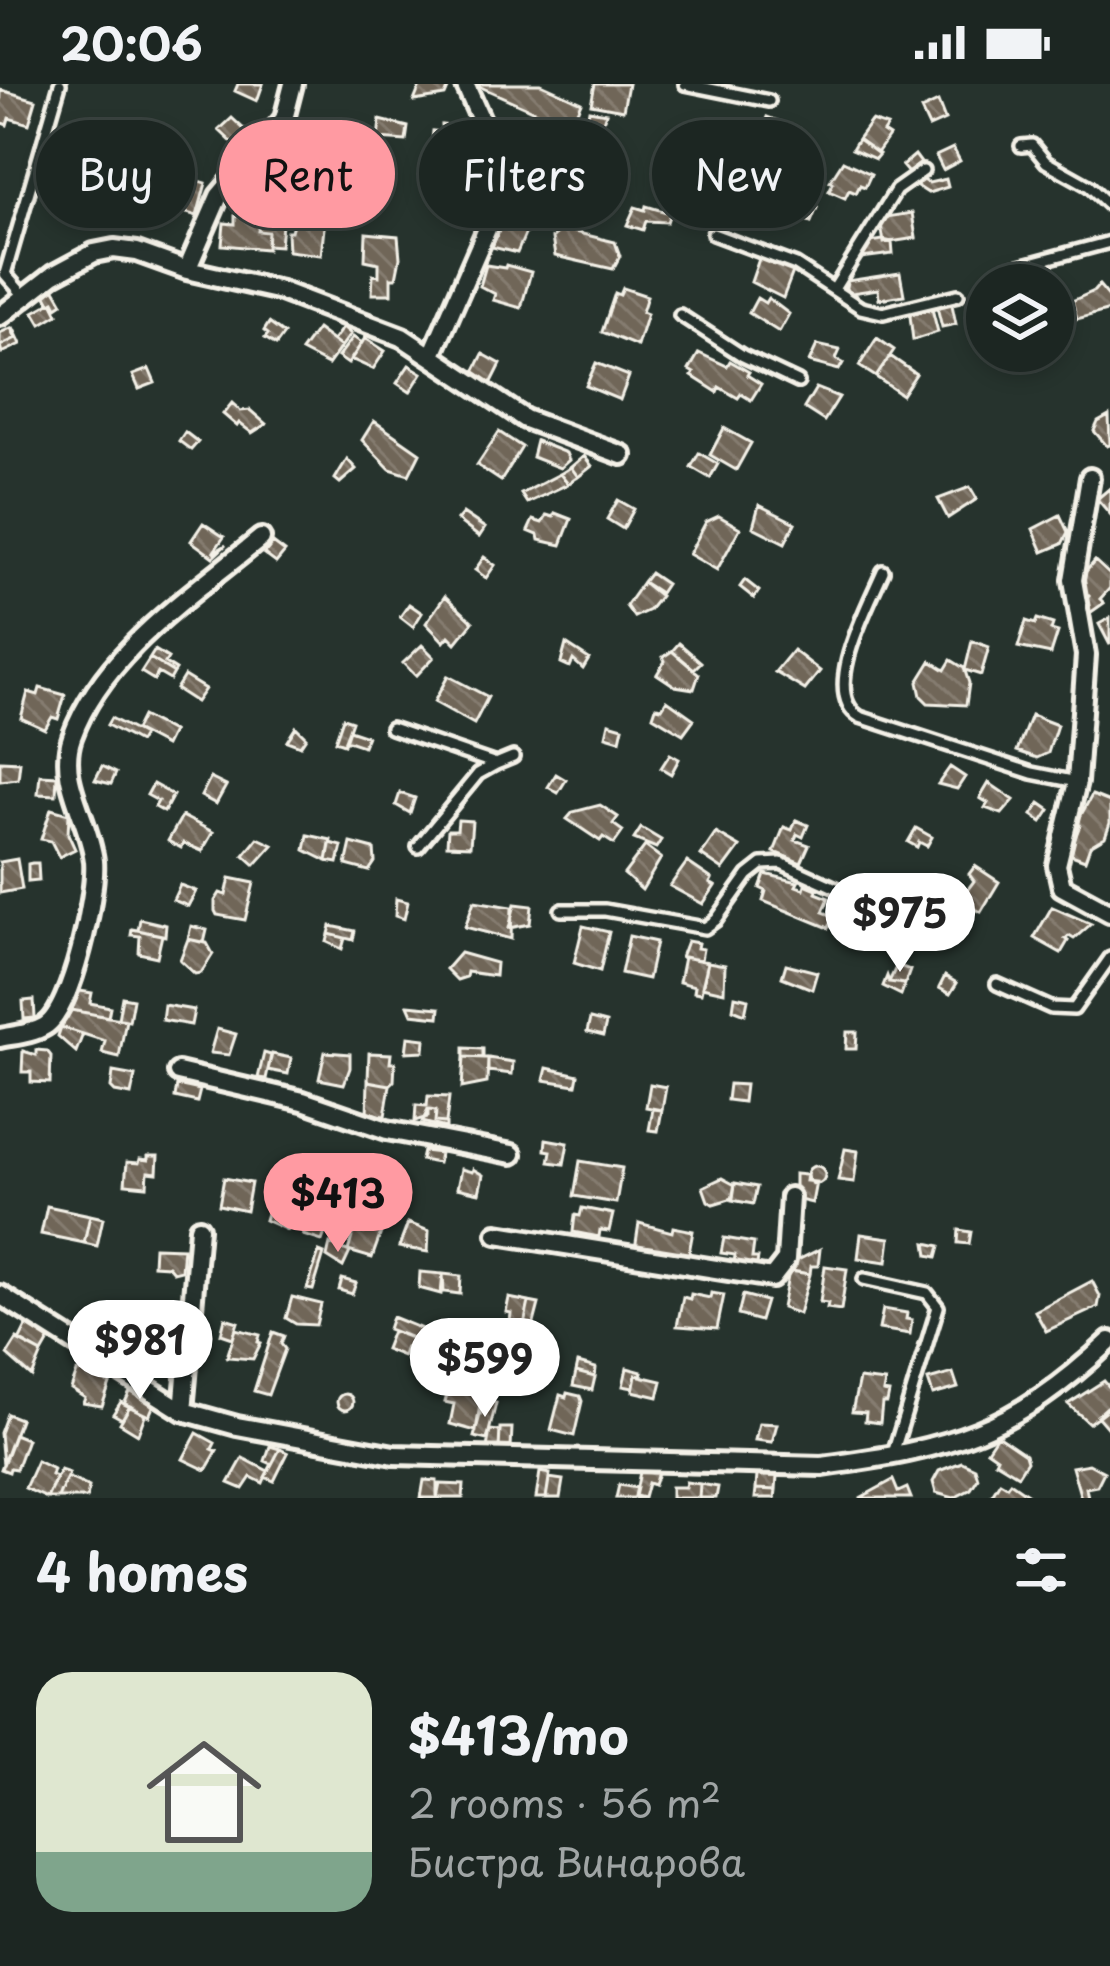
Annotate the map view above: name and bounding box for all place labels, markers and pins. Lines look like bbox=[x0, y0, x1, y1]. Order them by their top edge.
pin: $975 bbox=[829, 873, 971, 975]
pin: $413 bbox=[267, 1153, 409, 1255]
pin: $981 bbox=[69, 1300, 211, 1402]
pin: $599 bbox=[414, 1318, 556, 1420]

